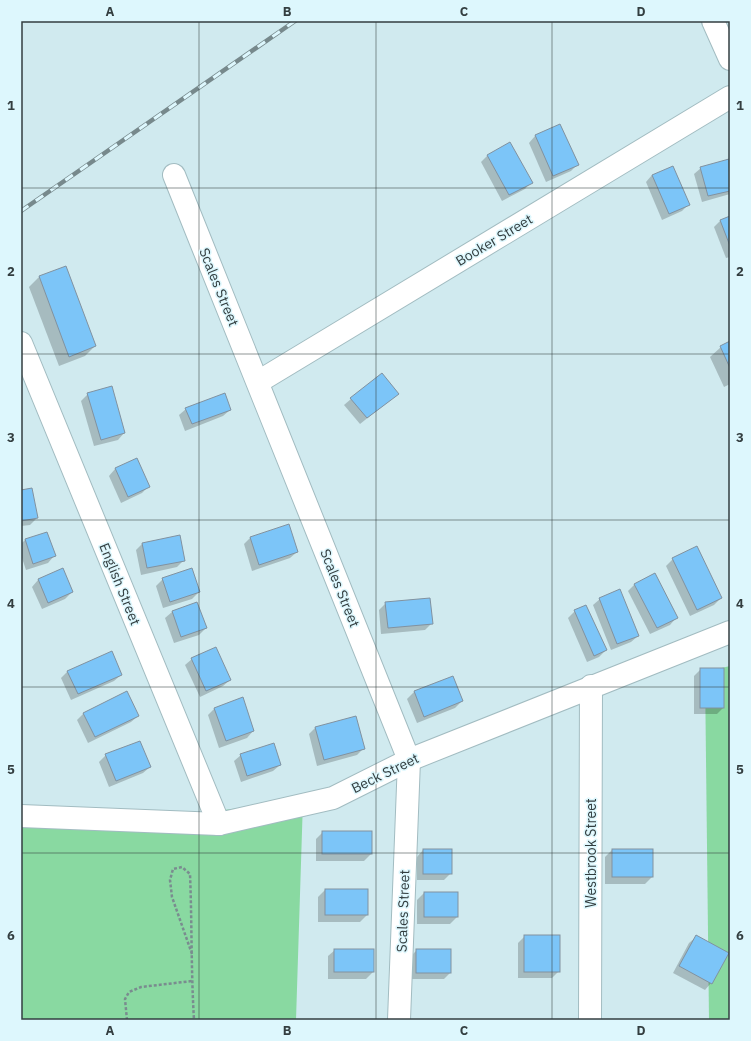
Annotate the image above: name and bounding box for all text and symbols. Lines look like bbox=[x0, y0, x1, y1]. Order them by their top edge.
text: A bbox=[106, 3, 115, 20]
text: B bbox=[283, 3, 292, 20]
text: C bbox=[460, 3, 469, 20]
text: D bbox=[636, 3, 646, 20]
text: 1 bbox=[7, 97, 15, 114]
text: 1 bbox=[736, 97, 744, 114]
street label: Booker Street bbox=[452, 210, 536, 270]
street label: Scales Street bbox=[195, 245, 243, 329]
text: 2 bbox=[7, 263, 15, 280]
text: 2 bbox=[736, 263, 744, 280]
text: 3 bbox=[7, 429, 15, 446]
text: 3 bbox=[736, 429, 744, 446]
street label: English Street bbox=[95, 540, 145, 628]
street label: Scales Street bbox=[316, 546, 364, 630]
text: 4 bbox=[7, 595, 15, 612]
text: 4 bbox=[736, 595, 744, 612]
street label: Beck Street bbox=[348, 749, 422, 797]
text: 5 bbox=[7, 761, 15, 778]
text: 5 bbox=[736, 761, 744, 778]
street label: Westbrook Street bbox=[582, 798, 600, 908]
street label: Scales Street bbox=[393, 869, 413, 953]
text: 6 bbox=[7, 927, 15, 944]
text: 6 bbox=[736, 927, 744, 944]
text: A bbox=[106, 1022, 115, 1039]
text: B bbox=[283, 1022, 292, 1039]
text: C bbox=[460, 1022, 469, 1039]
text: D bbox=[636, 1022, 646, 1039]

